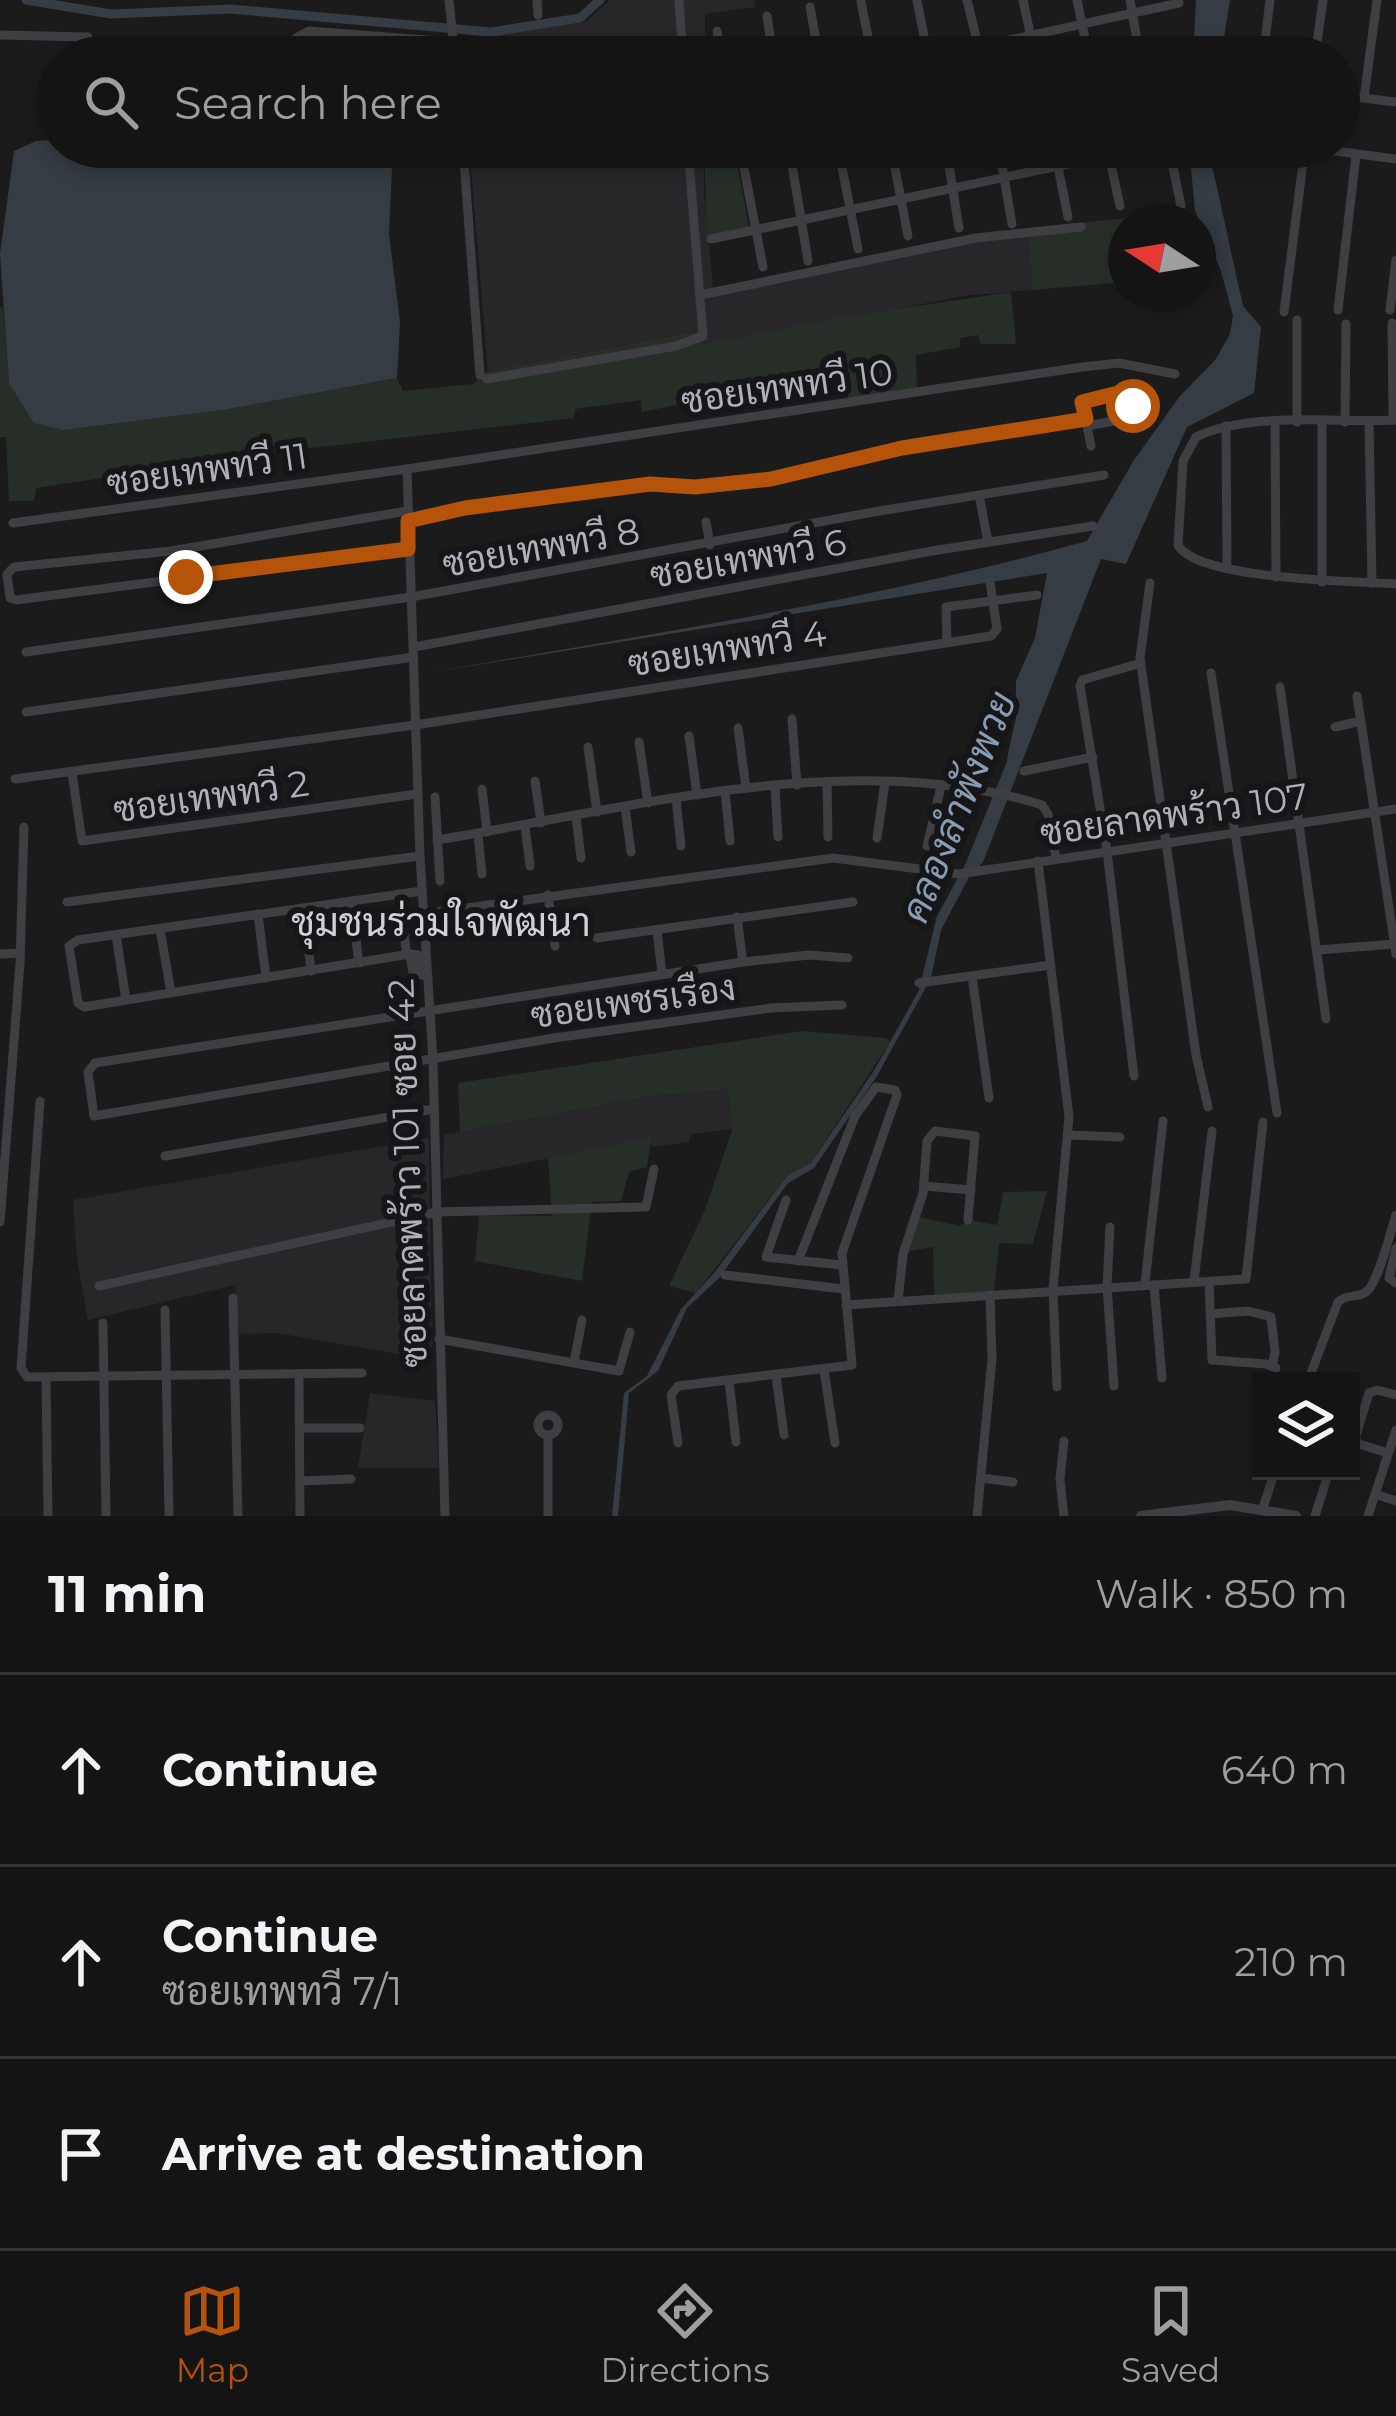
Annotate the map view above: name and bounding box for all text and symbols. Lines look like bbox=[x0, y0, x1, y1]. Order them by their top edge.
search box bbox=[36, 36, 1360, 168]
icon: search bbox=[78, 69, 144, 135]
text: Search here bbox=[174, 75, 442, 130]
north arrow bbox=[1108, 204, 1216, 312]
street label: ซอยเทพทวี 10 bbox=[678, 349, 896, 423]
route start bbox=[1106, 379, 1160, 433]
street label: ซอยเทพทวี 11 bbox=[104, 433, 310, 505]
street label: ซอยเทพทวี 8 bbox=[439, 508, 643, 586]
street label: ซอยเทพทวี 6 bbox=[647, 519, 849, 597]
route end bbox=[159, 550, 213, 604]
street label: ซอยเทพทวี 4 bbox=[625, 611, 829, 685]
water label: คลองลำพังพวย bbox=[890, 685, 1026, 929]
street label: ซอยเทพทวี 2 bbox=[111, 761, 311, 831]
street label: ซอยลาดพร้าว 107 bbox=[1037, 773, 1311, 855]
district label: ชุมชนร่วมใจพัฒนา bbox=[291, 897, 591, 949]
street label: ซอยเพชรเรือง bbox=[528, 965, 738, 1037]
street label: ซอยลาดพร้าว 101 ซอย 42 bbox=[378, 978, 436, 1368]
map controls bbox=[1252, 1372, 1360, 1480]
button: layers bbox=[1252, 1372, 1360, 1480]
text: 11 min bbox=[48, 1563, 207, 1625]
text: Walk · 850 m bbox=[1095, 1570, 1348, 1618]
icon: ahead bbox=[48, 1737, 114, 1803]
text: Continue bbox=[162, 1742, 378, 1797]
text: 640 m bbox=[1221, 1746, 1348, 1794]
text: Continue bbox=[162, 1908, 378, 1963]
icon: ahead bbox=[48, 1929, 114, 1995]
text: 210 m bbox=[1234, 1938, 1348, 1986]
text: ซอยเทพทวี 7/1 bbox=[162, 1967, 402, 2015]
icon: arrive bbox=[48, 2121, 114, 2187]
text: Arrive at destination bbox=[162, 2126, 645, 2181]
tab: Map bbox=[176, 2278, 249, 2390]
tab: Directions bbox=[601, 2278, 770, 2390]
tab: Saved bbox=[1121, 2278, 1220, 2390]

